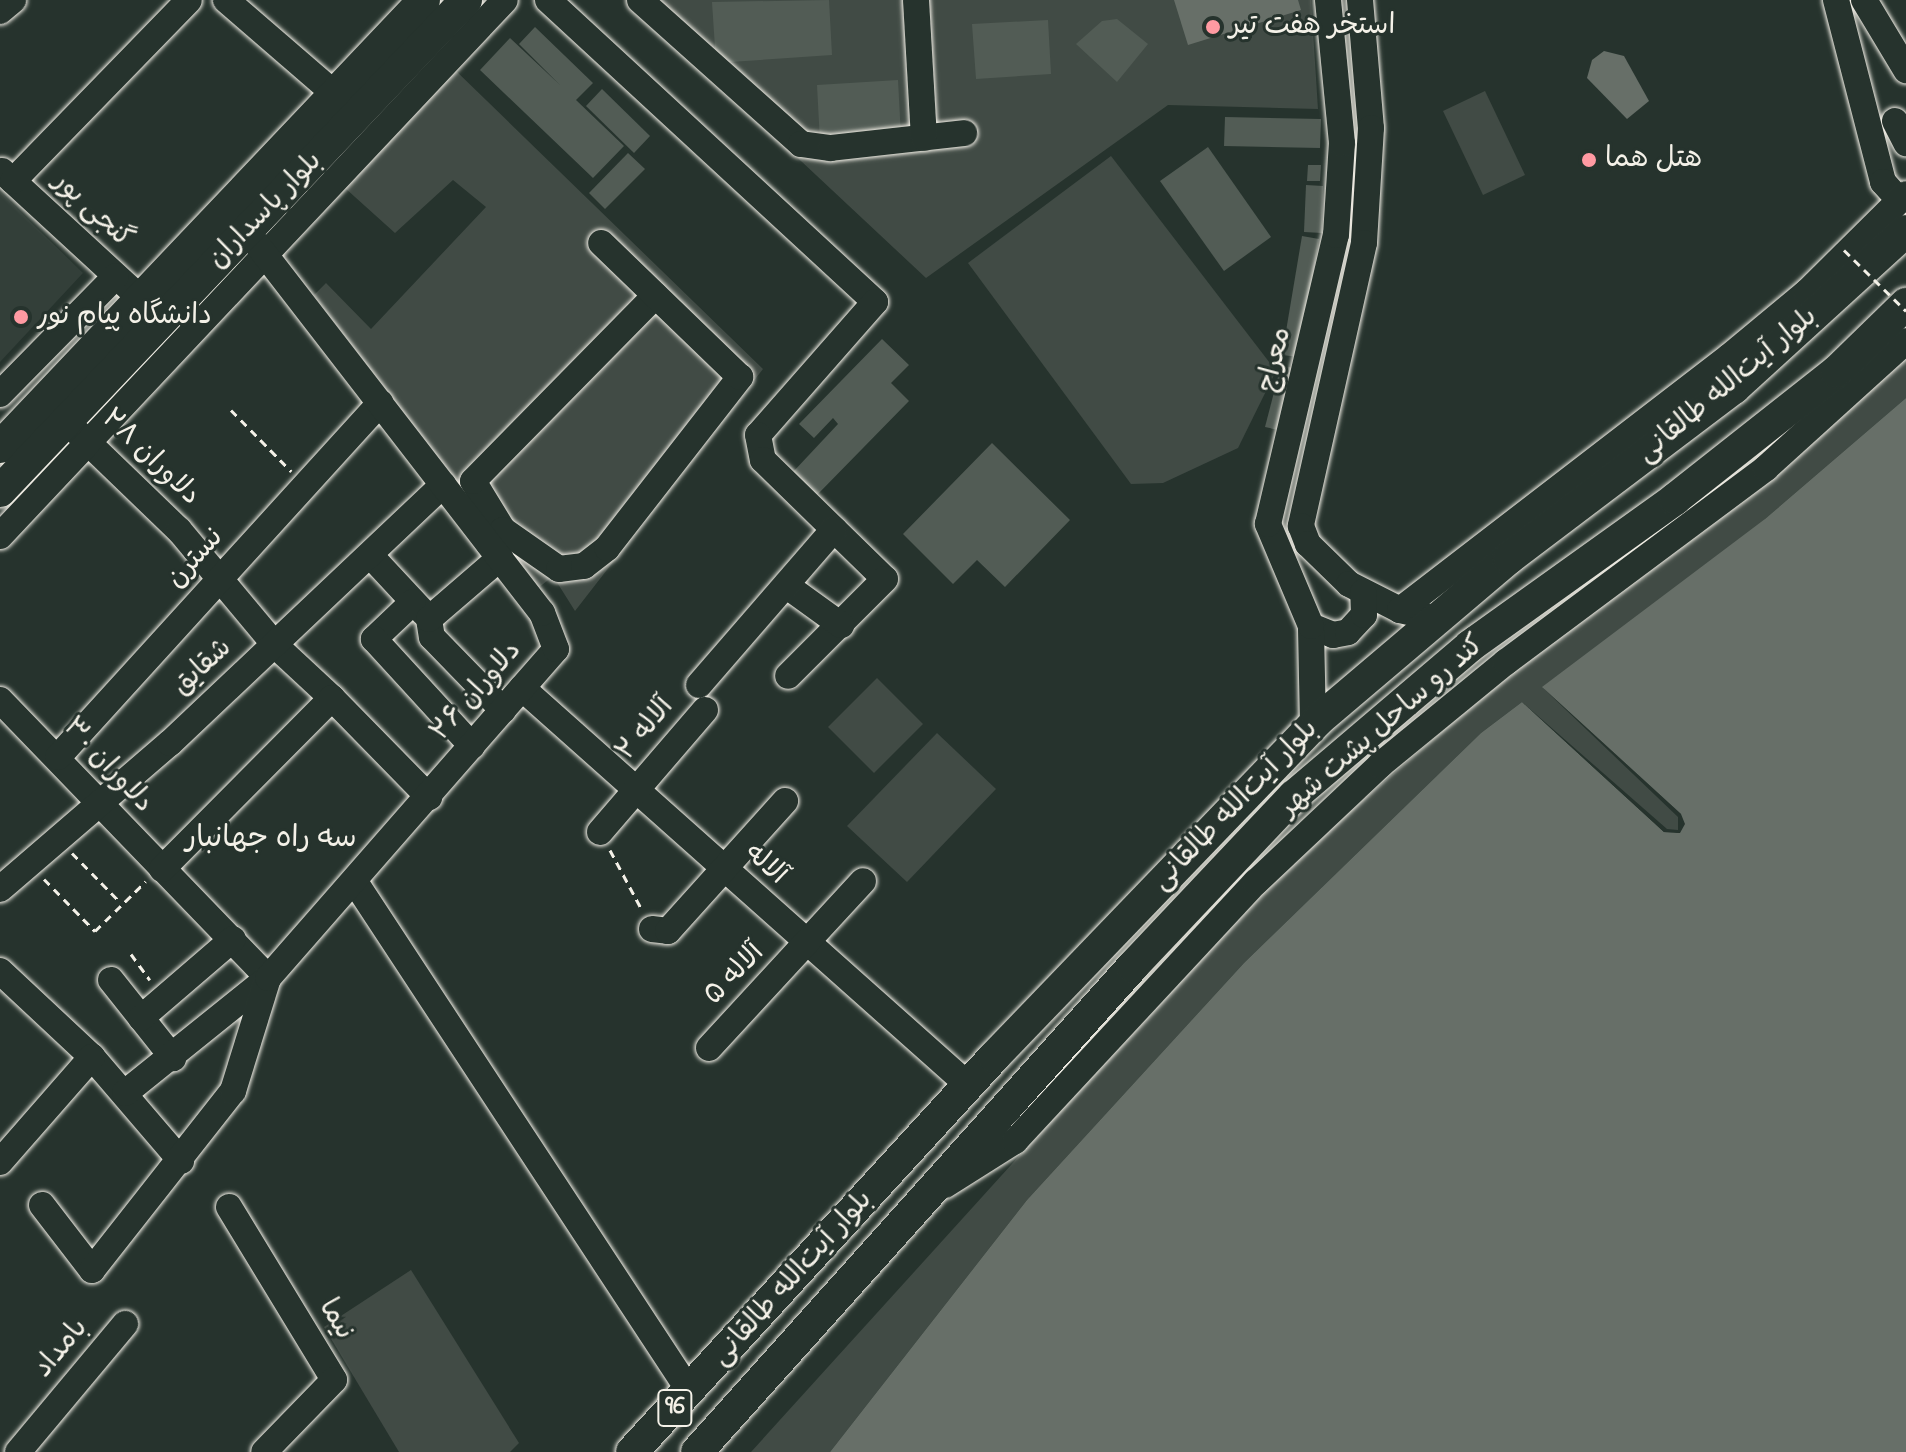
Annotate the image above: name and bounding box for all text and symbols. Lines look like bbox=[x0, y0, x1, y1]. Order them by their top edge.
place label: استخر هفت تیر bbox=[1229, 10, 1395, 44]
marker: استخر هفت تیر bbox=[1204, 18, 1222, 36]
place label: هتل هما bbox=[1605, 143, 1702, 177]
street label: بلوار پاسداران bbox=[202, 145, 330, 277]
marker: هتل هما bbox=[1580, 151, 1598, 169]
street label: گنجی پور bbox=[45, 166, 139, 256]
place label: دانشگاه پیام نور bbox=[37, 300, 212, 334]
street label: بلوار آیت‌الله طالقانی bbox=[1631, 301, 1825, 471]
marker: دانشگاه پیام نور bbox=[12, 308, 30, 326]
street label: معراج bbox=[1252, 324, 1300, 396]
street label: دلاوران ۲۸ bbox=[94, 403, 206, 513]
street label: نسترن bbox=[160, 522, 232, 596]
street label: کند رو ساحل پشت شهر bbox=[1274, 629, 1492, 825]
street label: شقایق bbox=[166, 632, 240, 704]
street label: دلاوران ۲۶ bbox=[424, 635, 530, 749]
street label: آلاله ۲ bbox=[610, 692, 682, 768]
street label: دلاوران ۳۰ bbox=[54, 711, 160, 821]
street label: بلوار آیت‌الله طالقانی bbox=[1146, 713, 1326, 899]
district label: سه راه جهانبار bbox=[185, 821, 357, 857]
street label: آلاله bbox=[737, 837, 793, 893]
street label: آلاله ۵ bbox=[698, 937, 772, 1013]
street label: بلوار آیت‌الله طالقانی bbox=[705, 1184, 881, 1374]
street label: نیما bbox=[310, 1293, 360, 1347]
street label: بامداد bbox=[28, 1313, 96, 1385]
road number: 96 bbox=[657, 1386, 693, 1430]

